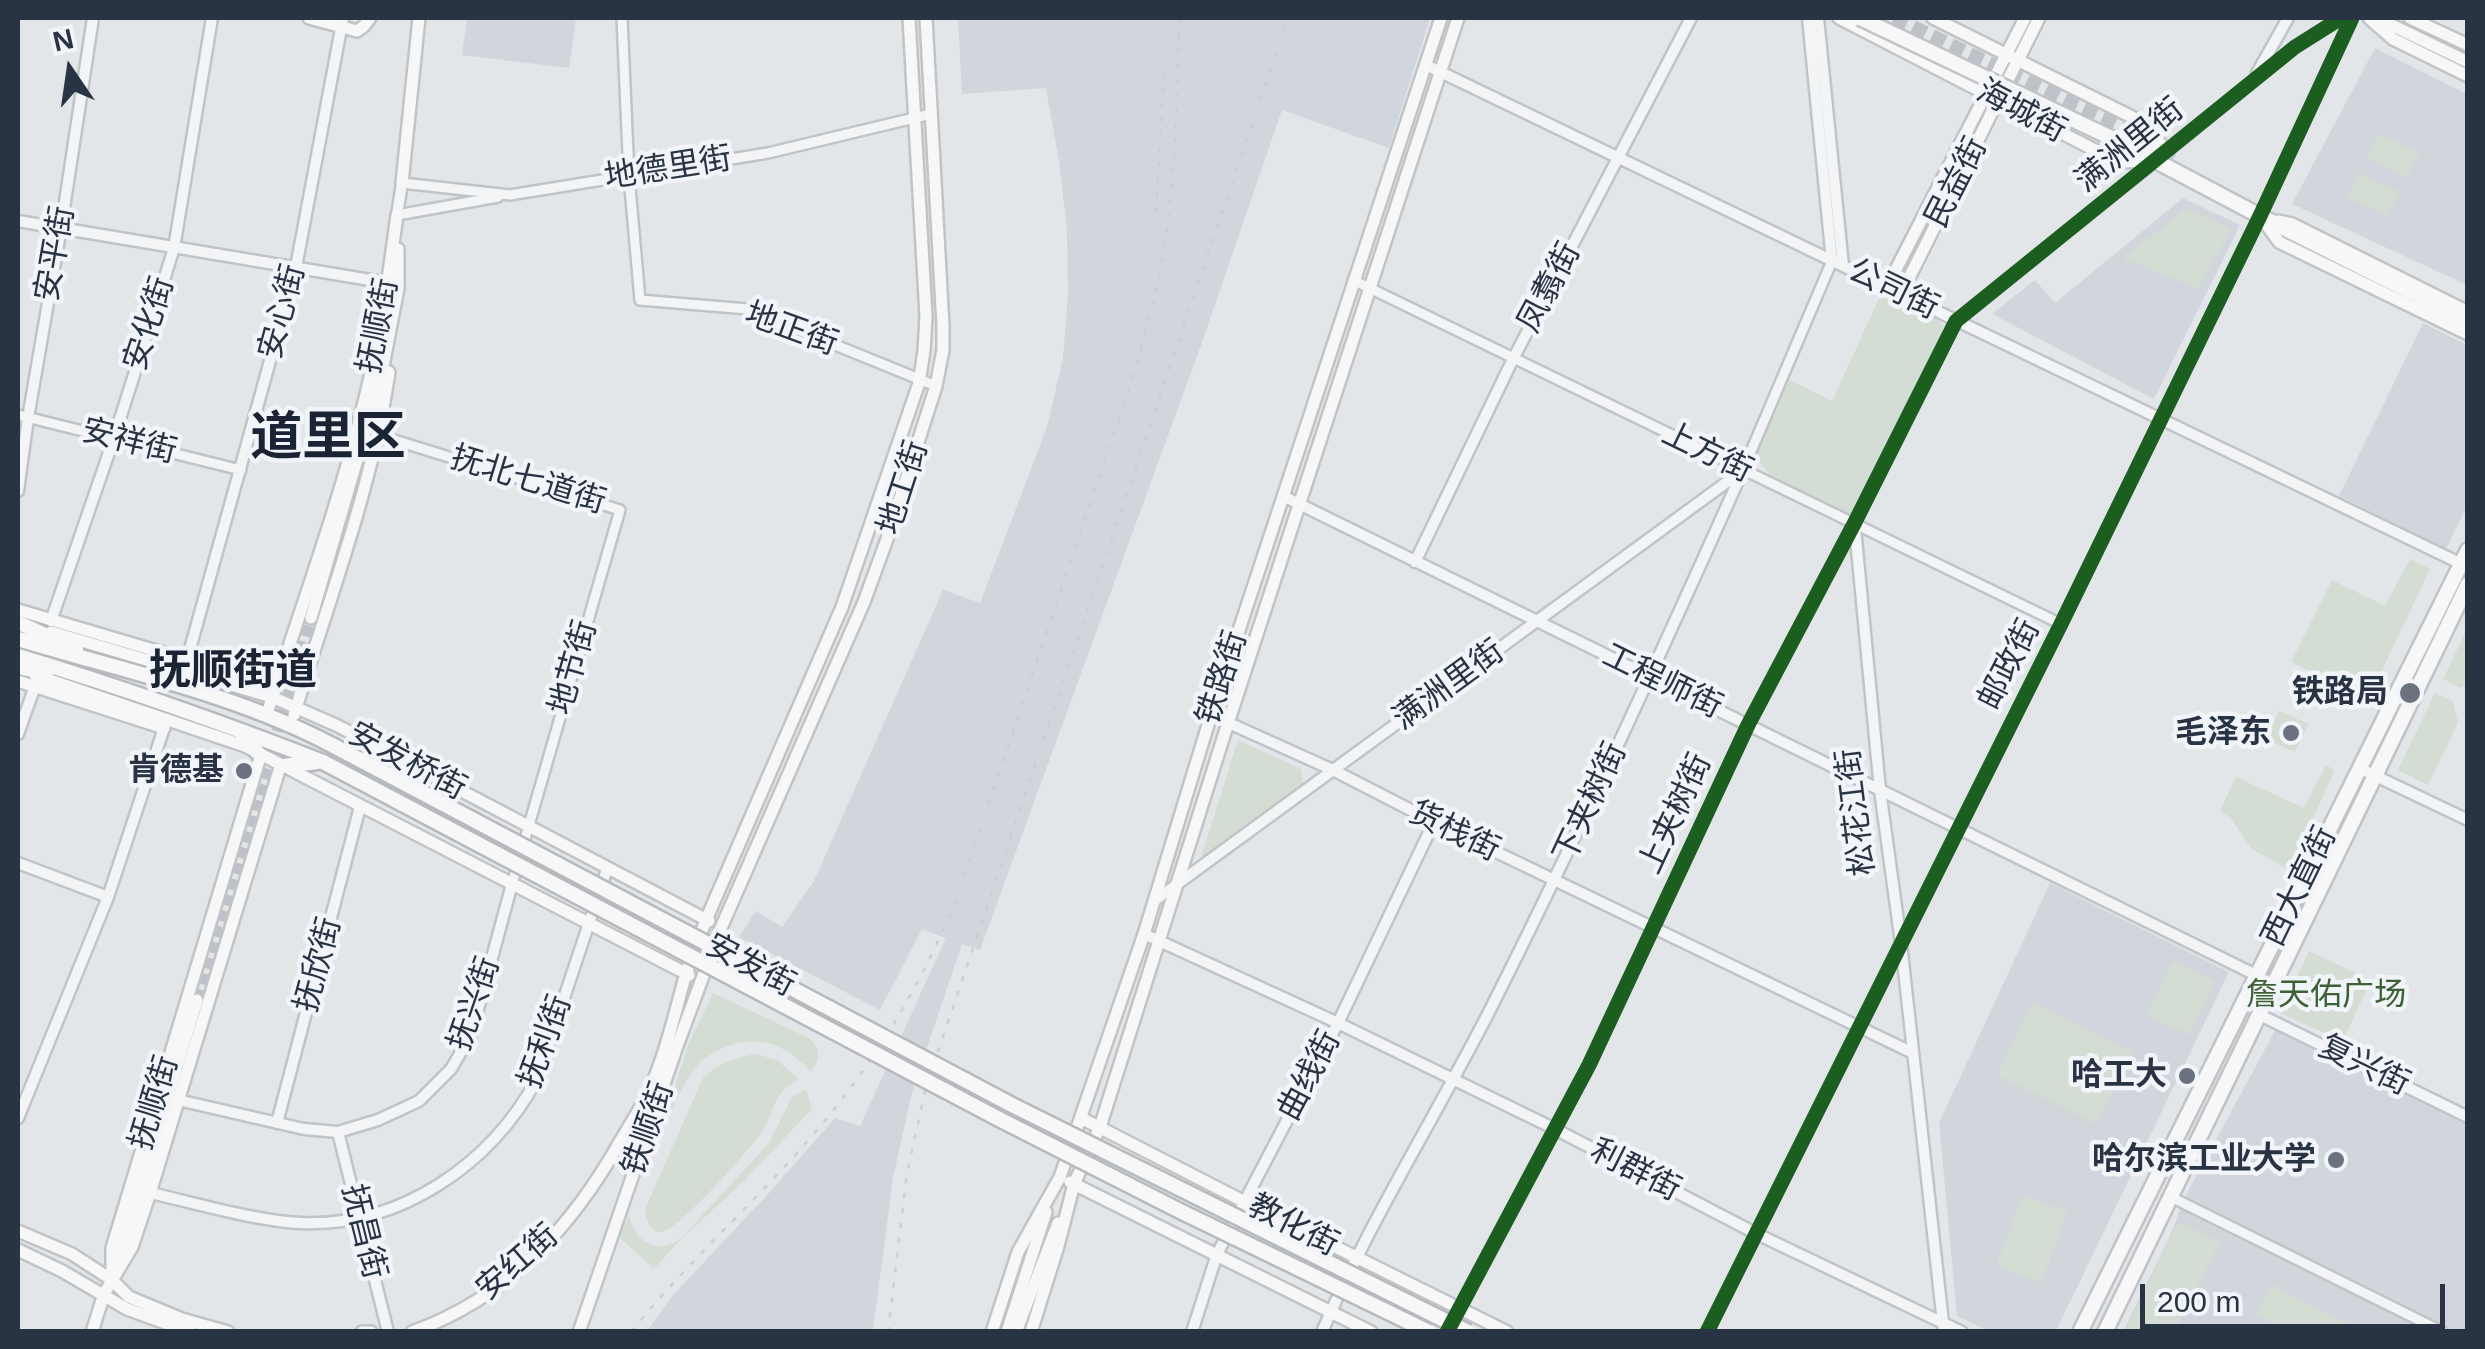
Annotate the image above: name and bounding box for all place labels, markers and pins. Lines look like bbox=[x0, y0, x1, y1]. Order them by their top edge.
place label: 铁路局 bbox=[2292, 674, 2388, 712]
marker: 铁路局 bbox=[2397, 680, 2423, 706]
place label: 毛泽东 bbox=[2175, 714, 2271, 752]
marker: 毛泽东 bbox=[2280, 722, 2302, 744]
place label: 肯德基 bbox=[128, 752, 224, 790]
marker: 肯德基 bbox=[233, 760, 255, 782]
place label: 哈工大 bbox=[2071, 1057, 2167, 1095]
marker: 哈工大 bbox=[2176, 1065, 2198, 1087]
place label: 哈尔滨工业大学 bbox=[2092, 1141, 2316, 1179]
marker: 哈尔滨工业大学 bbox=[2325, 1149, 2347, 1171]

